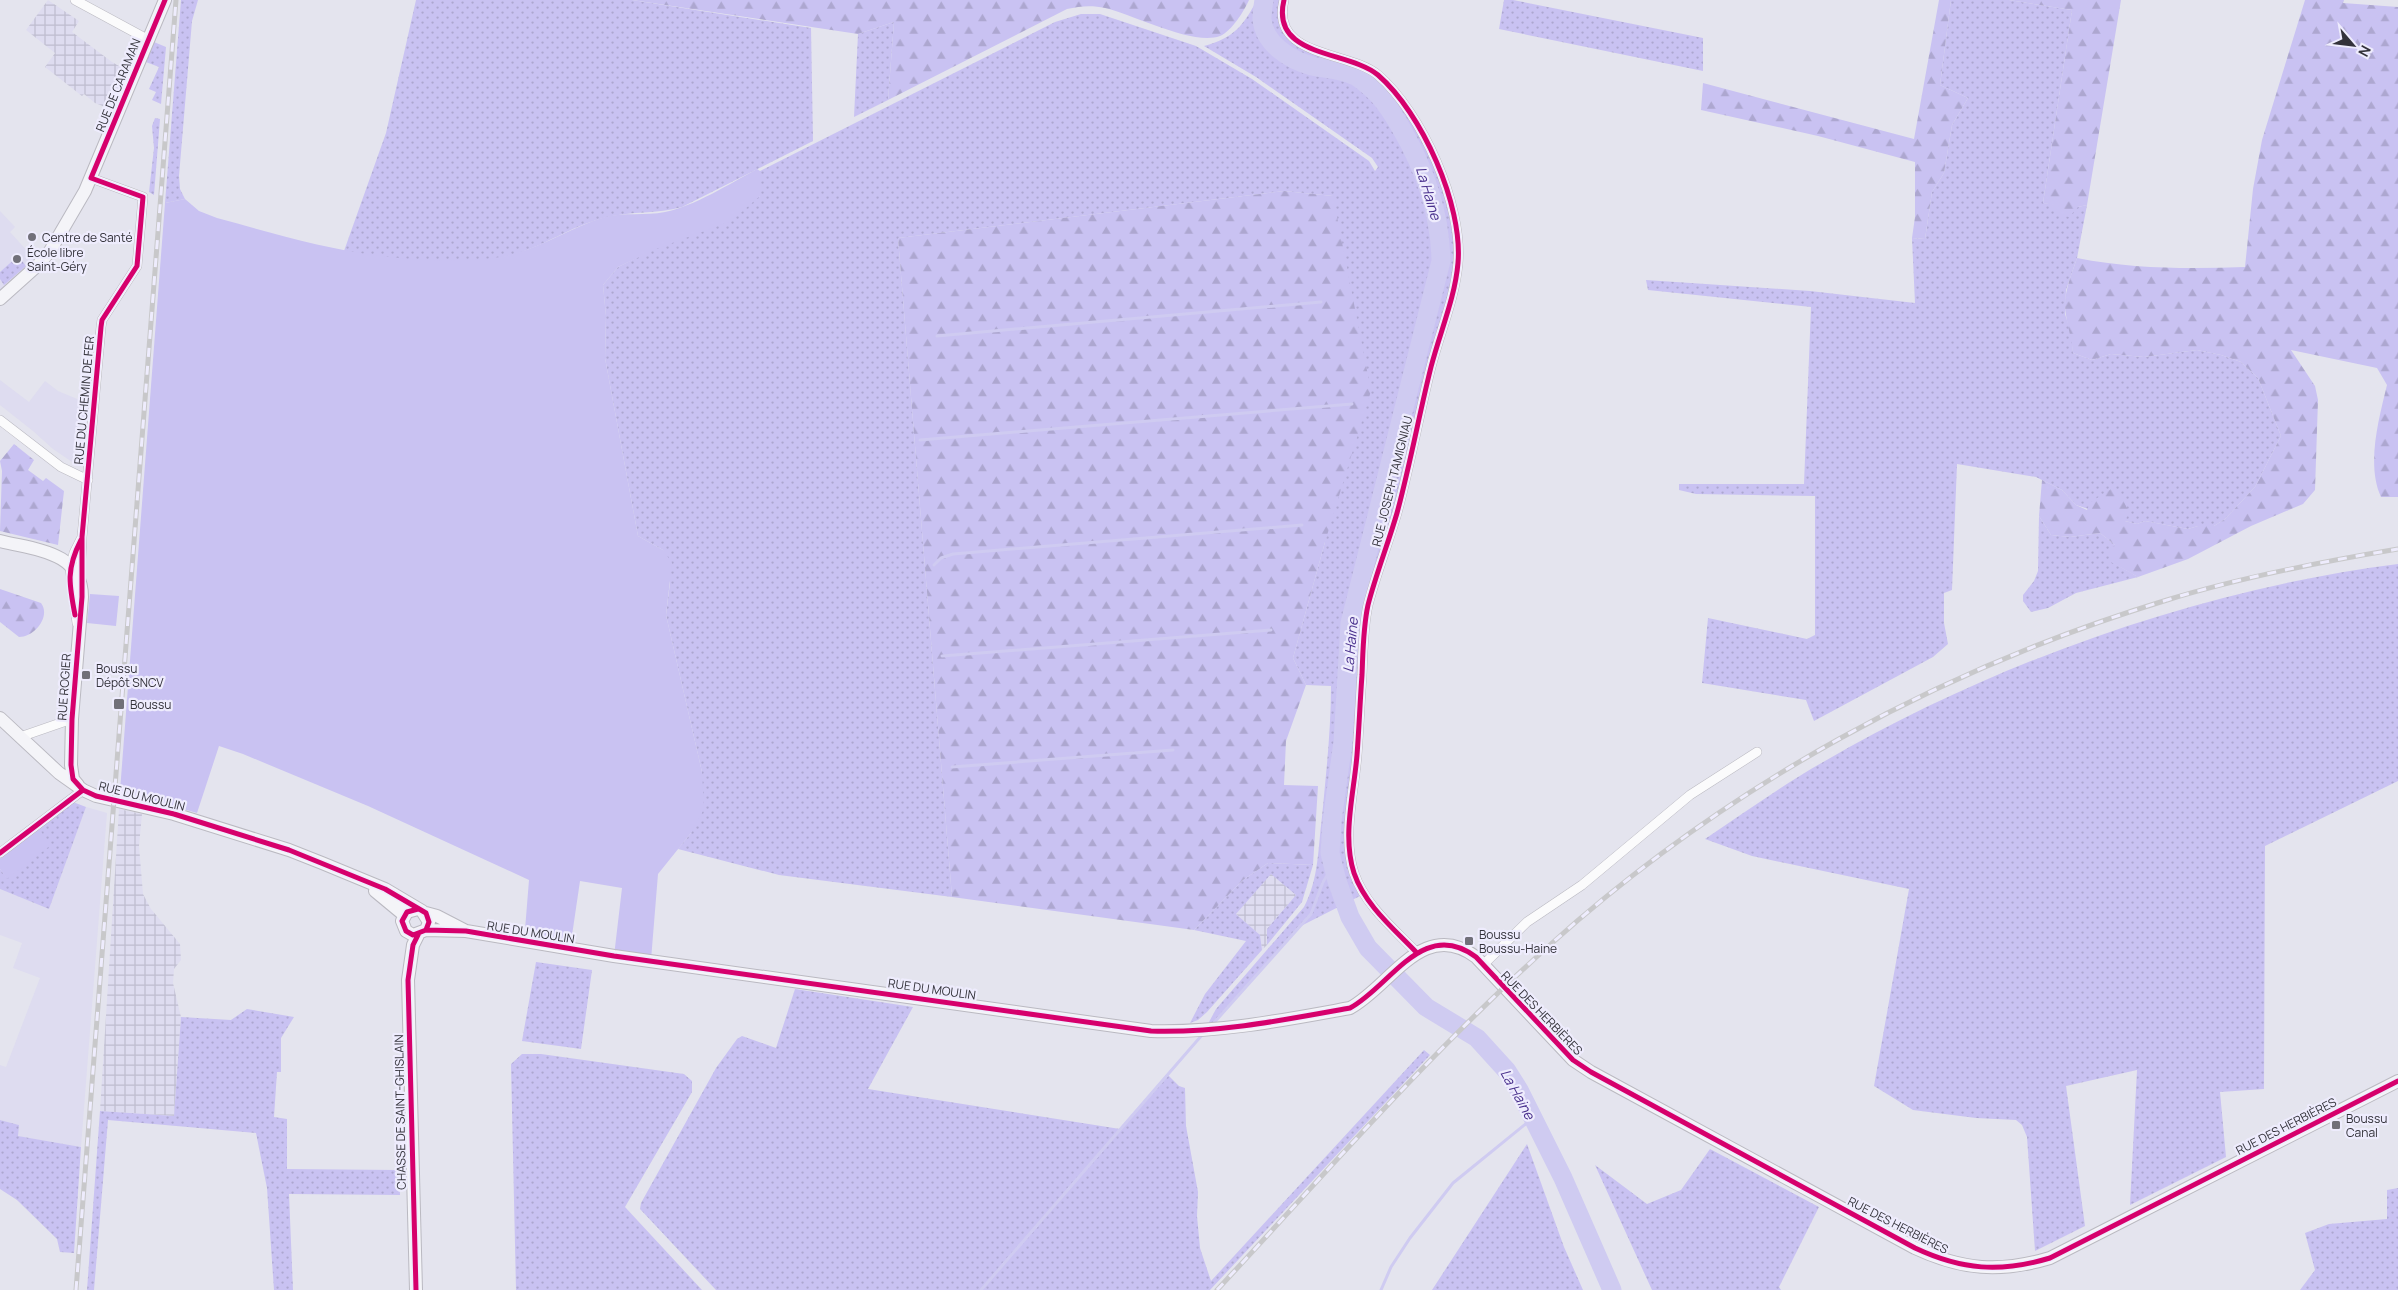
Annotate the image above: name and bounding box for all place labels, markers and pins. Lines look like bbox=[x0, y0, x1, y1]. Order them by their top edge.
place label: Centre de Santé bbox=[42, 229, 133, 246]
marker: Centre de Santé bbox=[26, 231, 38, 243]
place label: École libre Saint-Géry bbox=[27, 244, 88, 275]
marker: École libre Saint-Géry bbox=[11, 253, 23, 265]
place label: Boussu Dépôt SNCV bbox=[96, 660, 164, 691]
marker: Boussu Dépôt SNCV bbox=[80, 669, 92, 681]
place label: Boussu bbox=[130, 696, 171, 713]
marker: Boussu bbox=[112, 697, 126, 711]
place label: Boussu Boussu-Haine bbox=[1479, 926, 1557, 957]
marker: Boussu Boussu-Haine bbox=[1463, 935, 1475, 947]
place label: Boussu Canal bbox=[2346, 1110, 2387, 1141]
marker: Boussu Canal bbox=[2330, 1119, 2342, 1131]

